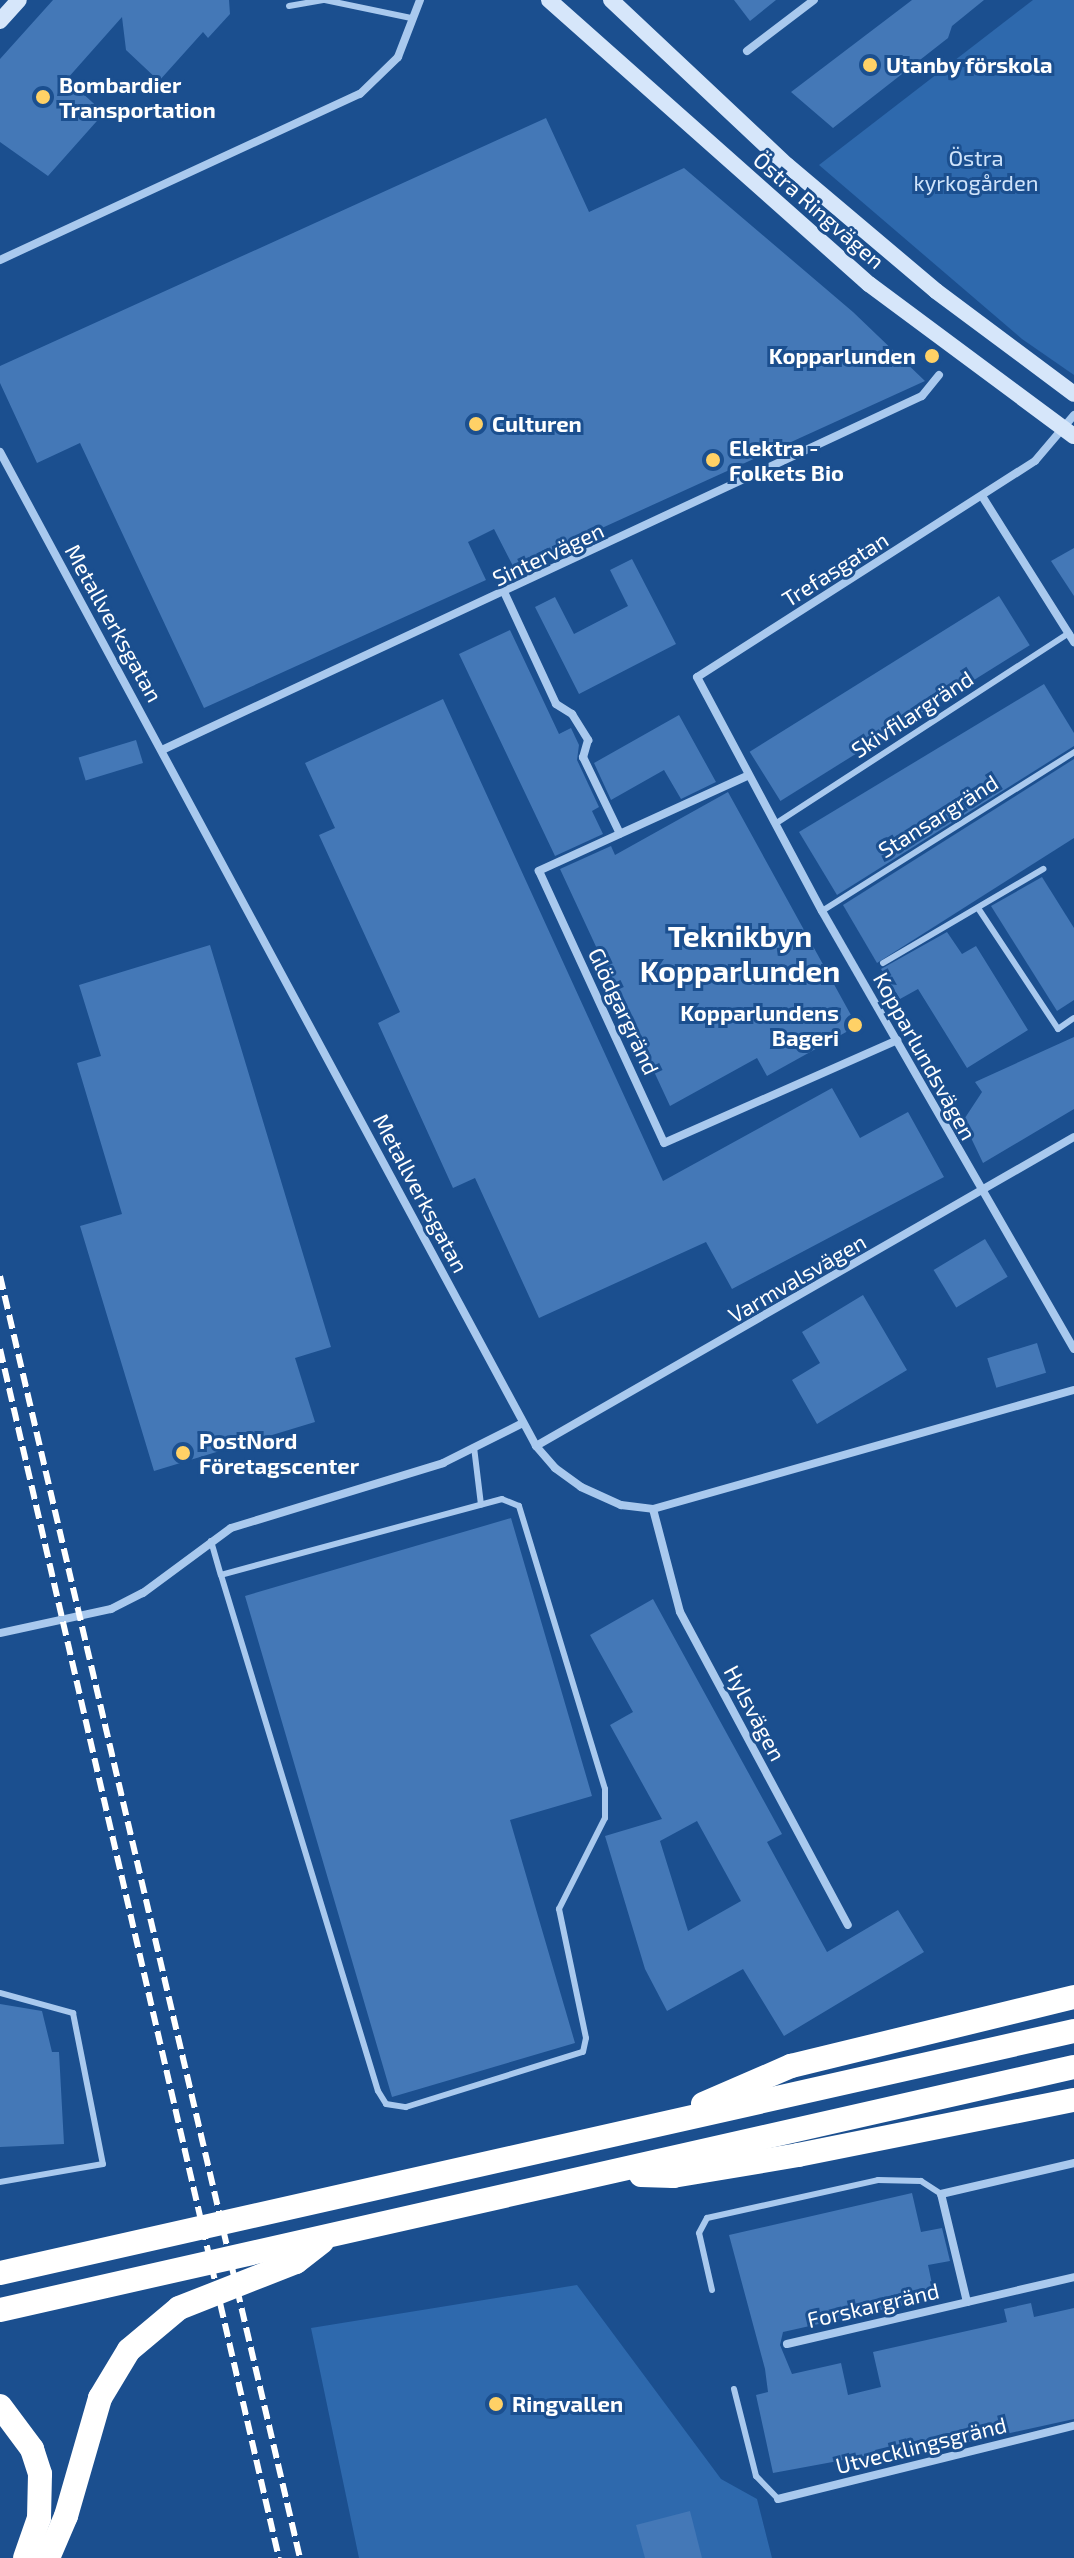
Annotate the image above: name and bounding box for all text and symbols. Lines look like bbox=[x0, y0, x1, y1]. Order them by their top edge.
place label: Utanby förskola bbox=[886, 52, 1053, 78]
marker: Utanby förskola bbox=[861, 56, 879, 74]
place label: Bombardier Transportation bbox=[59, 71, 216, 122]
marker: Bombardier Transportation bbox=[34, 88, 52, 106]
park label: Östra kyrkogården bbox=[913, 144, 1039, 196]
street label: Östra Ringvägen bbox=[748, 146, 890, 274]
place label: Kopparlunden bbox=[769, 343, 916, 369]
marker: Kopparlunden bbox=[923, 347, 941, 365]
place label: Culturen bbox=[492, 411, 582, 437]
marker: Culturen bbox=[467, 415, 485, 433]
place label: Elektra - Folkets Bio bbox=[729, 434, 844, 486]
marker: Elektra - Folkets Bio bbox=[704, 451, 722, 469]
street label: Sintervägen bbox=[488, 517, 608, 591]
street label: Trefasgatan bbox=[777, 526, 893, 612]
street label: Metallverksgatan bbox=[60, 540, 168, 706]
street label: Skivfilargränd bbox=[846, 665, 978, 763]
street label: Stansargränd bbox=[873, 769, 1003, 863]
district label: Teknikbyn Kopparlunden bbox=[640, 917, 840, 988]
street label: Glödgargränd bbox=[583, 943, 665, 1079]
street label: Kopparlundsvägen bbox=[868, 968, 982, 1144]
place label: Kopparlundens Bageri bbox=[680, 999, 839, 1050]
marker: Kopparlundens Bageri bbox=[846, 1016, 864, 1034]
street label: Metallverksgatan bbox=[368, 1109, 474, 1277]
street label: Varmvalsvägen bbox=[723, 1228, 871, 1328]
place label: PostNord Företagscenter bbox=[199, 1427, 359, 1478]
marker: PostNord Företagscenter bbox=[174, 1444, 192, 1462]
street label: Hylsvägen bbox=[719, 1661, 791, 1765]
street label: Forskargränd bbox=[804, 2277, 942, 2333]
place label: Ringvallen bbox=[512, 2391, 623, 2417]
marker: Ringvallen bbox=[487, 2395, 505, 2413]
street label: Utvecklingsgränd bbox=[833, 2411, 1009, 2479]

